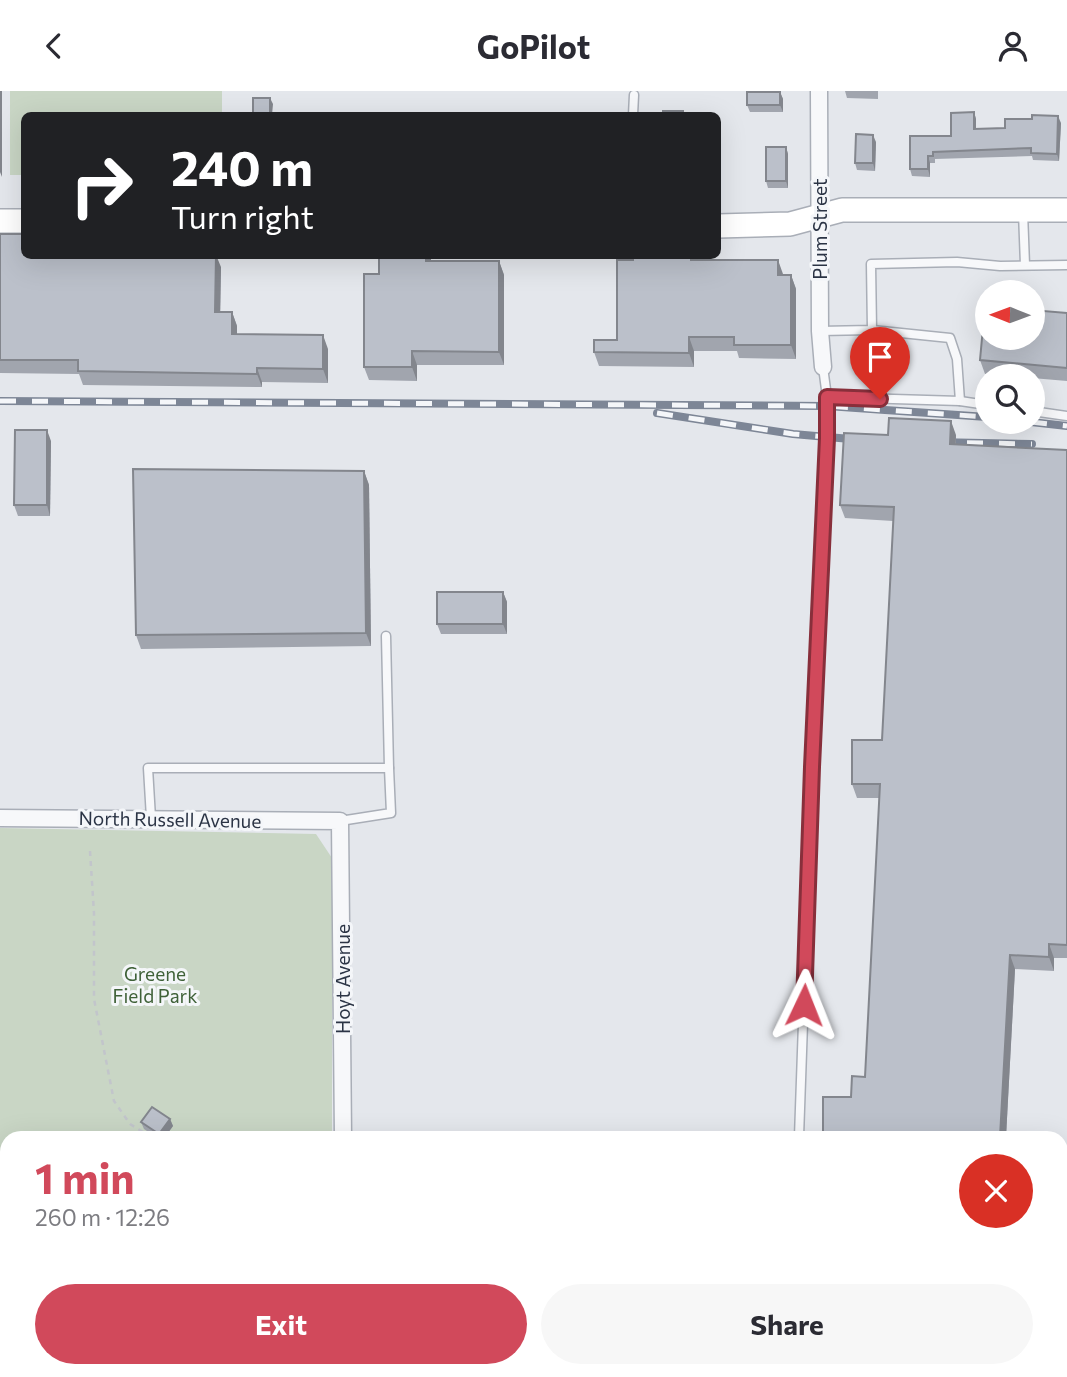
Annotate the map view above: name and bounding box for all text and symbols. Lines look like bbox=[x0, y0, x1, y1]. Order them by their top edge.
text: GoPilot bbox=[477, 26, 590, 66]
icon: back bbox=[35, 27, 73, 65]
icon: person bbox=[994, 27, 1032, 65]
text: 240 m bbox=[171, 136, 313, 196]
icon: right bbox=[56, 140, 147, 231]
street label: Plum Street bbox=[808, 178, 831, 280]
text: Turn right bbox=[171, 196, 314, 236]
north arrow bbox=[975, 280, 1045, 350]
map controls bbox=[975, 280, 1045, 434]
pin bbox=[850, 327, 910, 399]
icon: arrive bbox=[861, 338, 899, 376]
button: search bbox=[975, 364, 1045, 434]
street label: North Russell Avenue bbox=[78, 806, 262, 832]
street label: Hoyt Avenue bbox=[331, 924, 354, 1034]
park label: Greene Field Park bbox=[113, 962, 198, 1007]
position arrow bbox=[767, 968, 841, 1042]
text: 1 min bbox=[35, 1151, 135, 1203]
button: close bbox=[959, 1154, 1033, 1228]
text: 260 m · 12:26 bbox=[35, 1203, 170, 1231]
button: Exit bbox=[35, 1284, 527, 1364]
button: Share bbox=[541, 1284, 1033, 1364]

